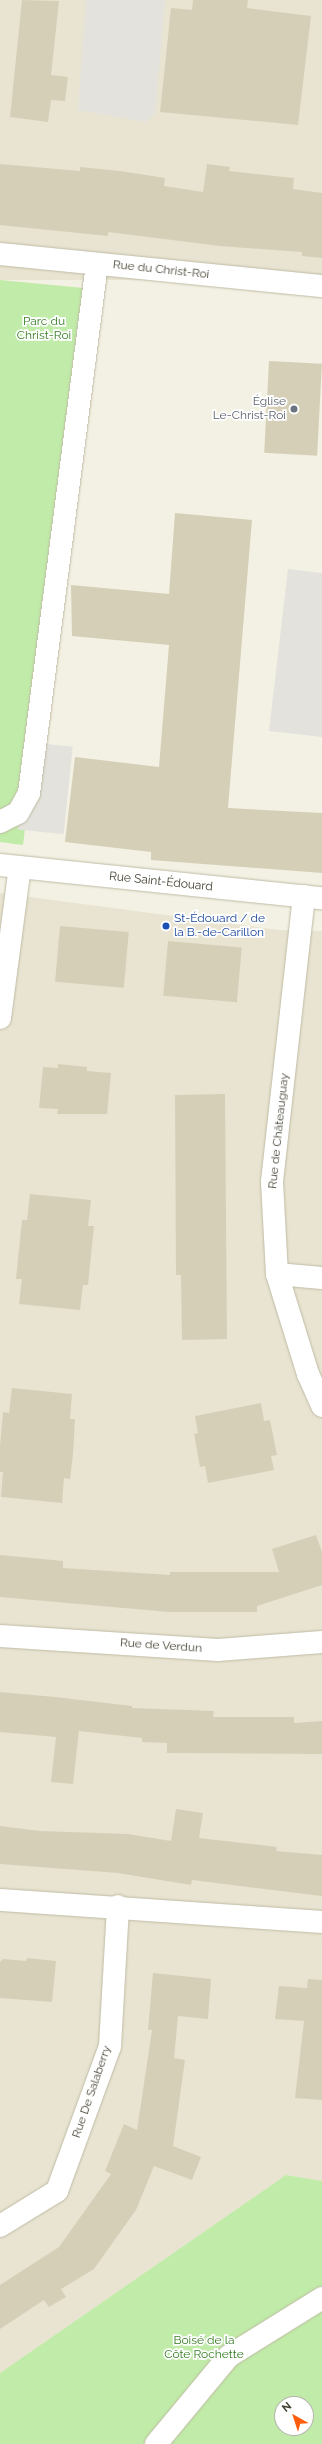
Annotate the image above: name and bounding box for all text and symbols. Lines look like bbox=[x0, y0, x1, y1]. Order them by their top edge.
street label: Rue du Christ-Roi bbox=[112, 258, 210, 282]
park label: Parc du Christ-Roi bbox=[17, 315, 71, 343]
place label: Église Le-Christ-Roi bbox=[213, 395, 286, 423]
marker: Église Le-Christ-Roi bbox=[289, 404, 299, 414]
street label: Rue Saint-Édouard bbox=[108, 869, 214, 895]
place label: St-Édouard / de la B.-de-Carillon bbox=[174, 912, 265, 940]
marker: St-Édouard / de la B.-de-Carillon bbox=[161, 921, 171, 931]
street label: Rue de Châteauguay bbox=[266, 1072, 292, 1190]
street label: Rue de Verdun bbox=[119, 1636, 203, 1656]
street label: Rue De Salaberry bbox=[69, 2044, 115, 2140]
park label: Boisé de la Côte Rochette bbox=[164, 2334, 244, 2362]
north arrow bbox=[274, 2396, 314, 2436]
text: N bbox=[279, 2399, 294, 2415]

